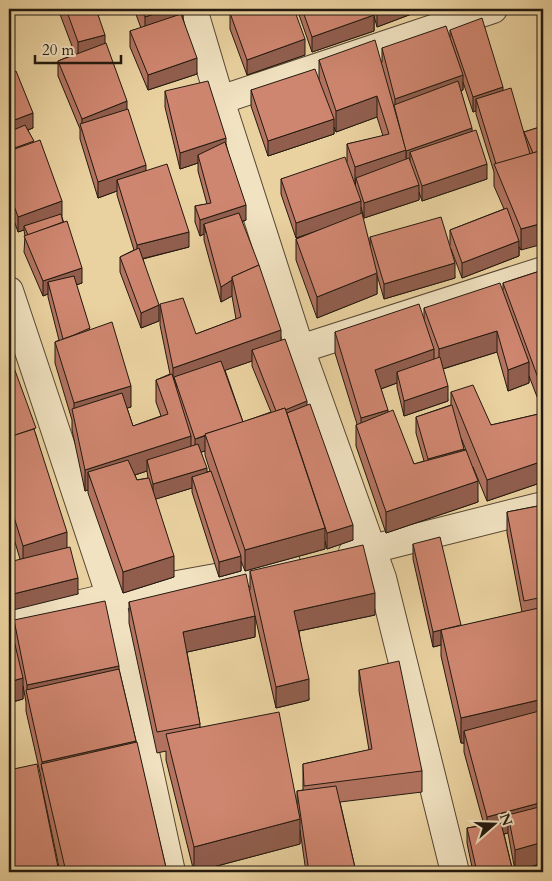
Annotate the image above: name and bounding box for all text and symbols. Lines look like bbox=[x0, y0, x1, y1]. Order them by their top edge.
scale bar bbox=[35, 32, 121, 64]
text: 20 m bbox=[42, 40, 74, 60]
north arrow bbox=[470, 798, 520, 848]
text: N bbox=[495, 811, 517, 829]

